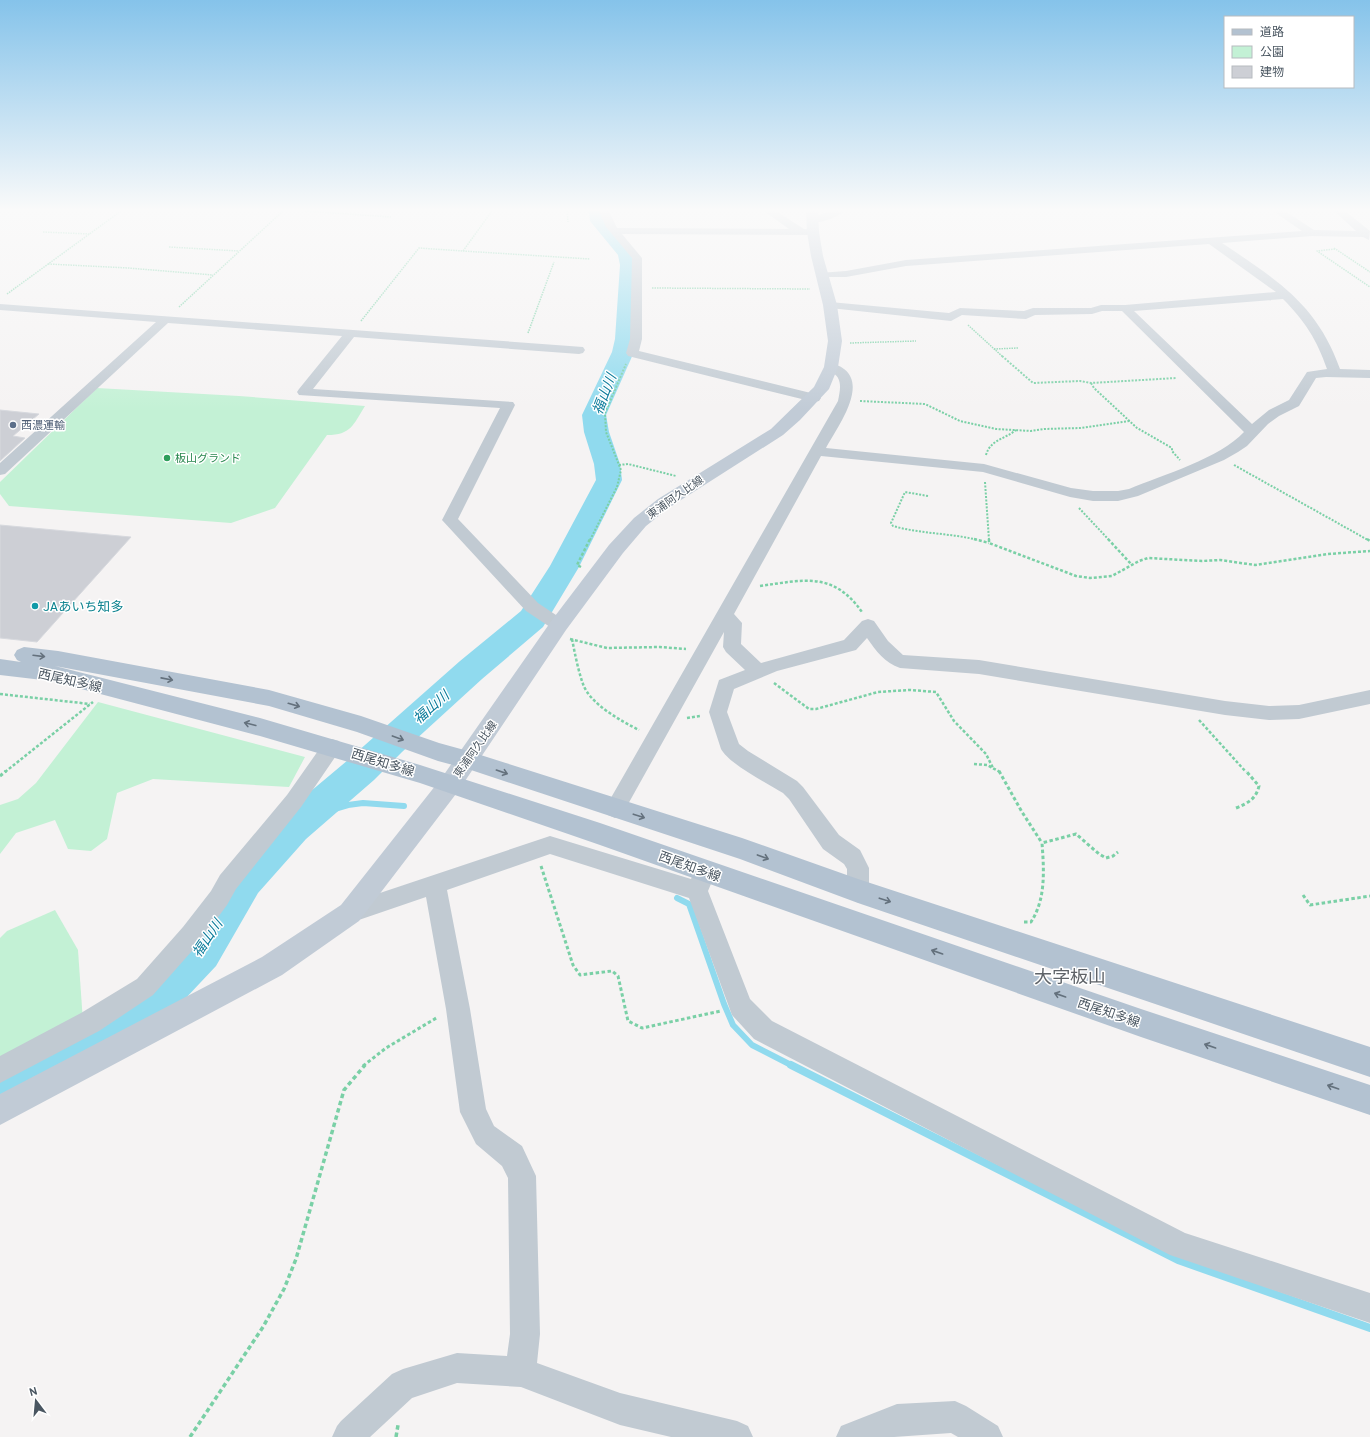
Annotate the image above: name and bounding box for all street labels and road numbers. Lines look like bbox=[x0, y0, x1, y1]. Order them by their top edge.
street label: 東浦阿久比線 bbox=[645, 473, 707, 522]
street label: 西尾知多線 bbox=[36, 666, 103, 697]
street label: 東浦阿久比線 bbox=[451, 719, 500, 781]
street label: 西尾知多線 bbox=[349, 746, 416, 781]
street label: 西尾知多線 bbox=[656, 848, 723, 887]
street label: 西尾知多線 bbox=[1075, 995, 1142, 1032]

